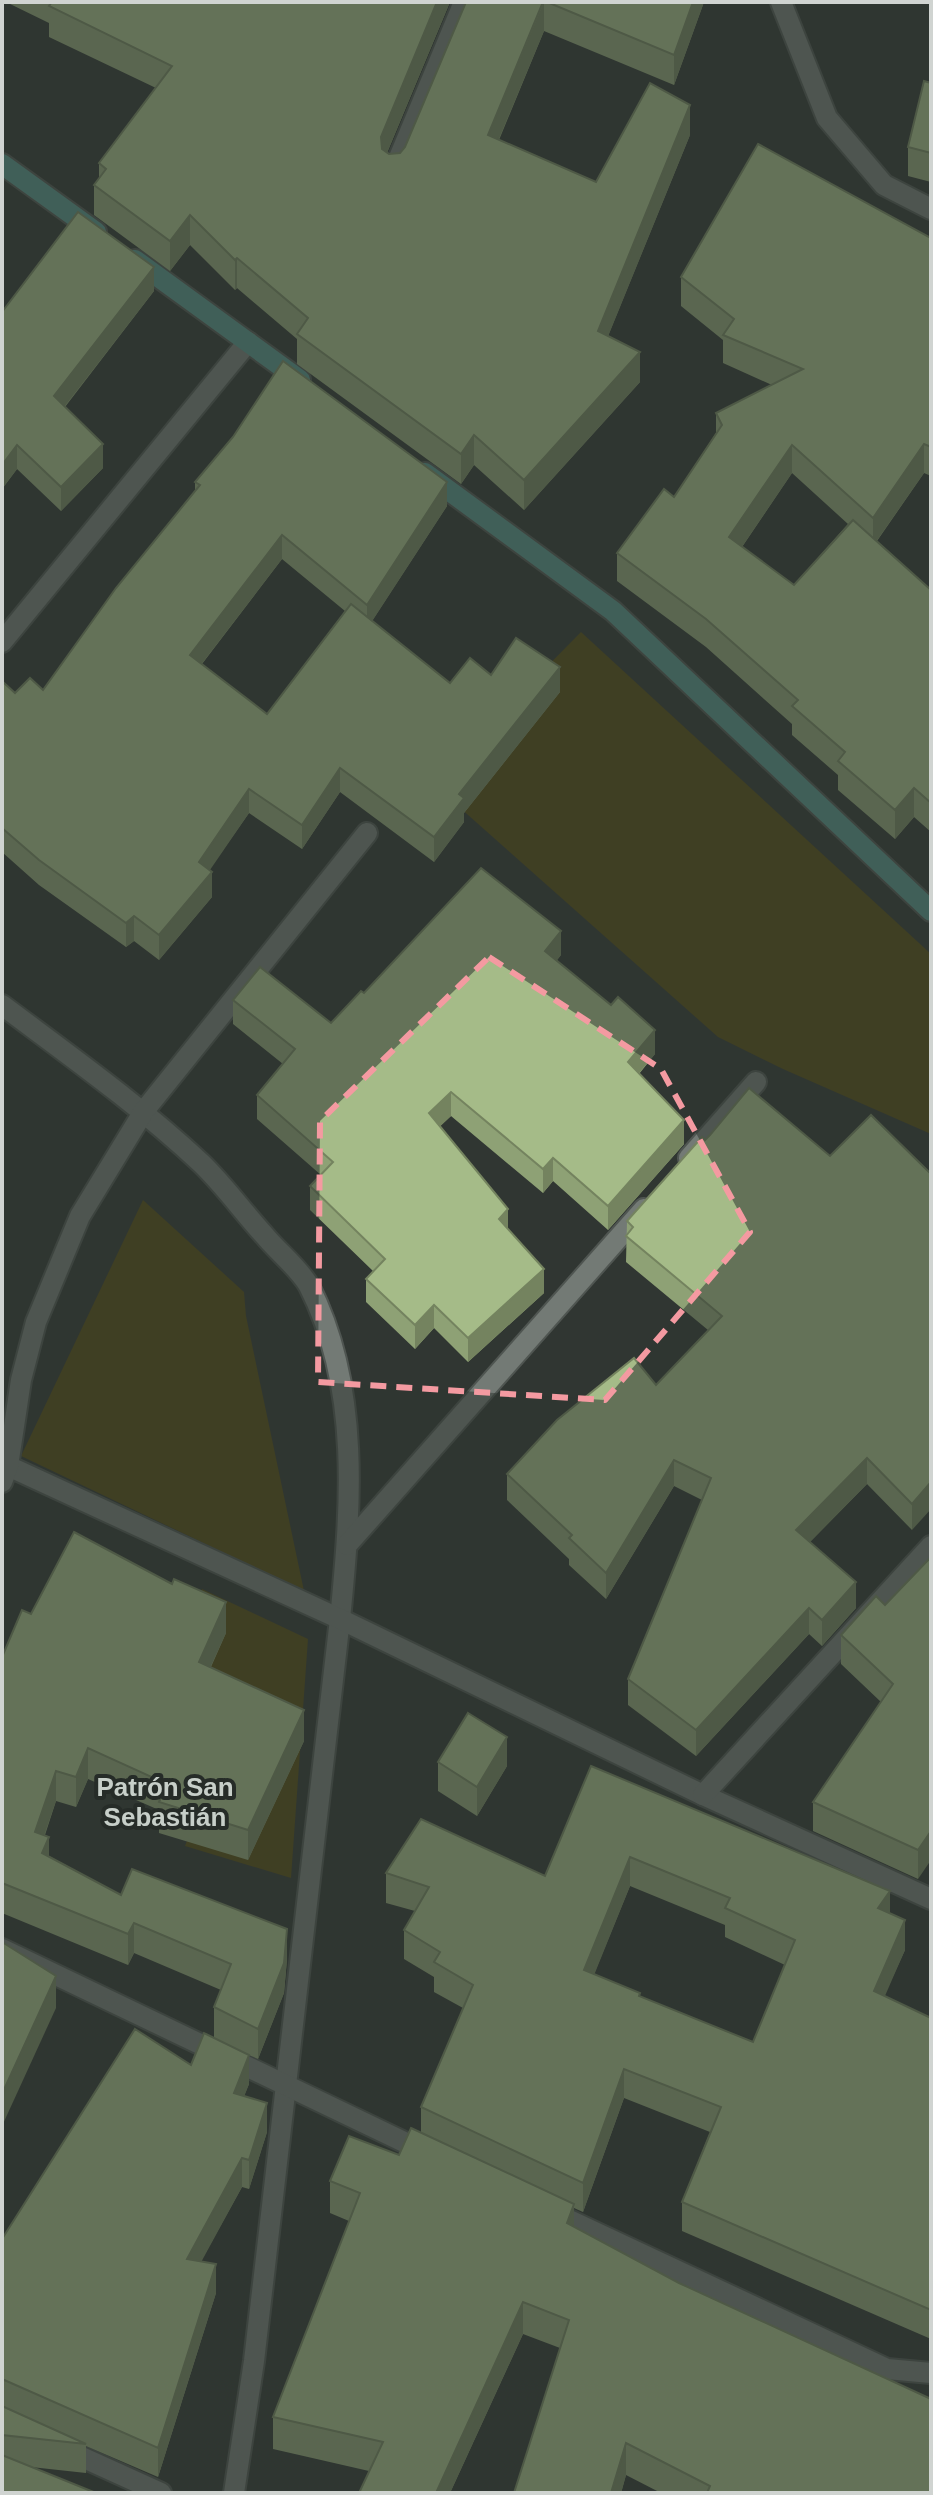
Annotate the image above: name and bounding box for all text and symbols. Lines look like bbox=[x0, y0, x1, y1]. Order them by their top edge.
district label: Patrón San Sebastián bbox=[96, 1772, 234, 1832]

